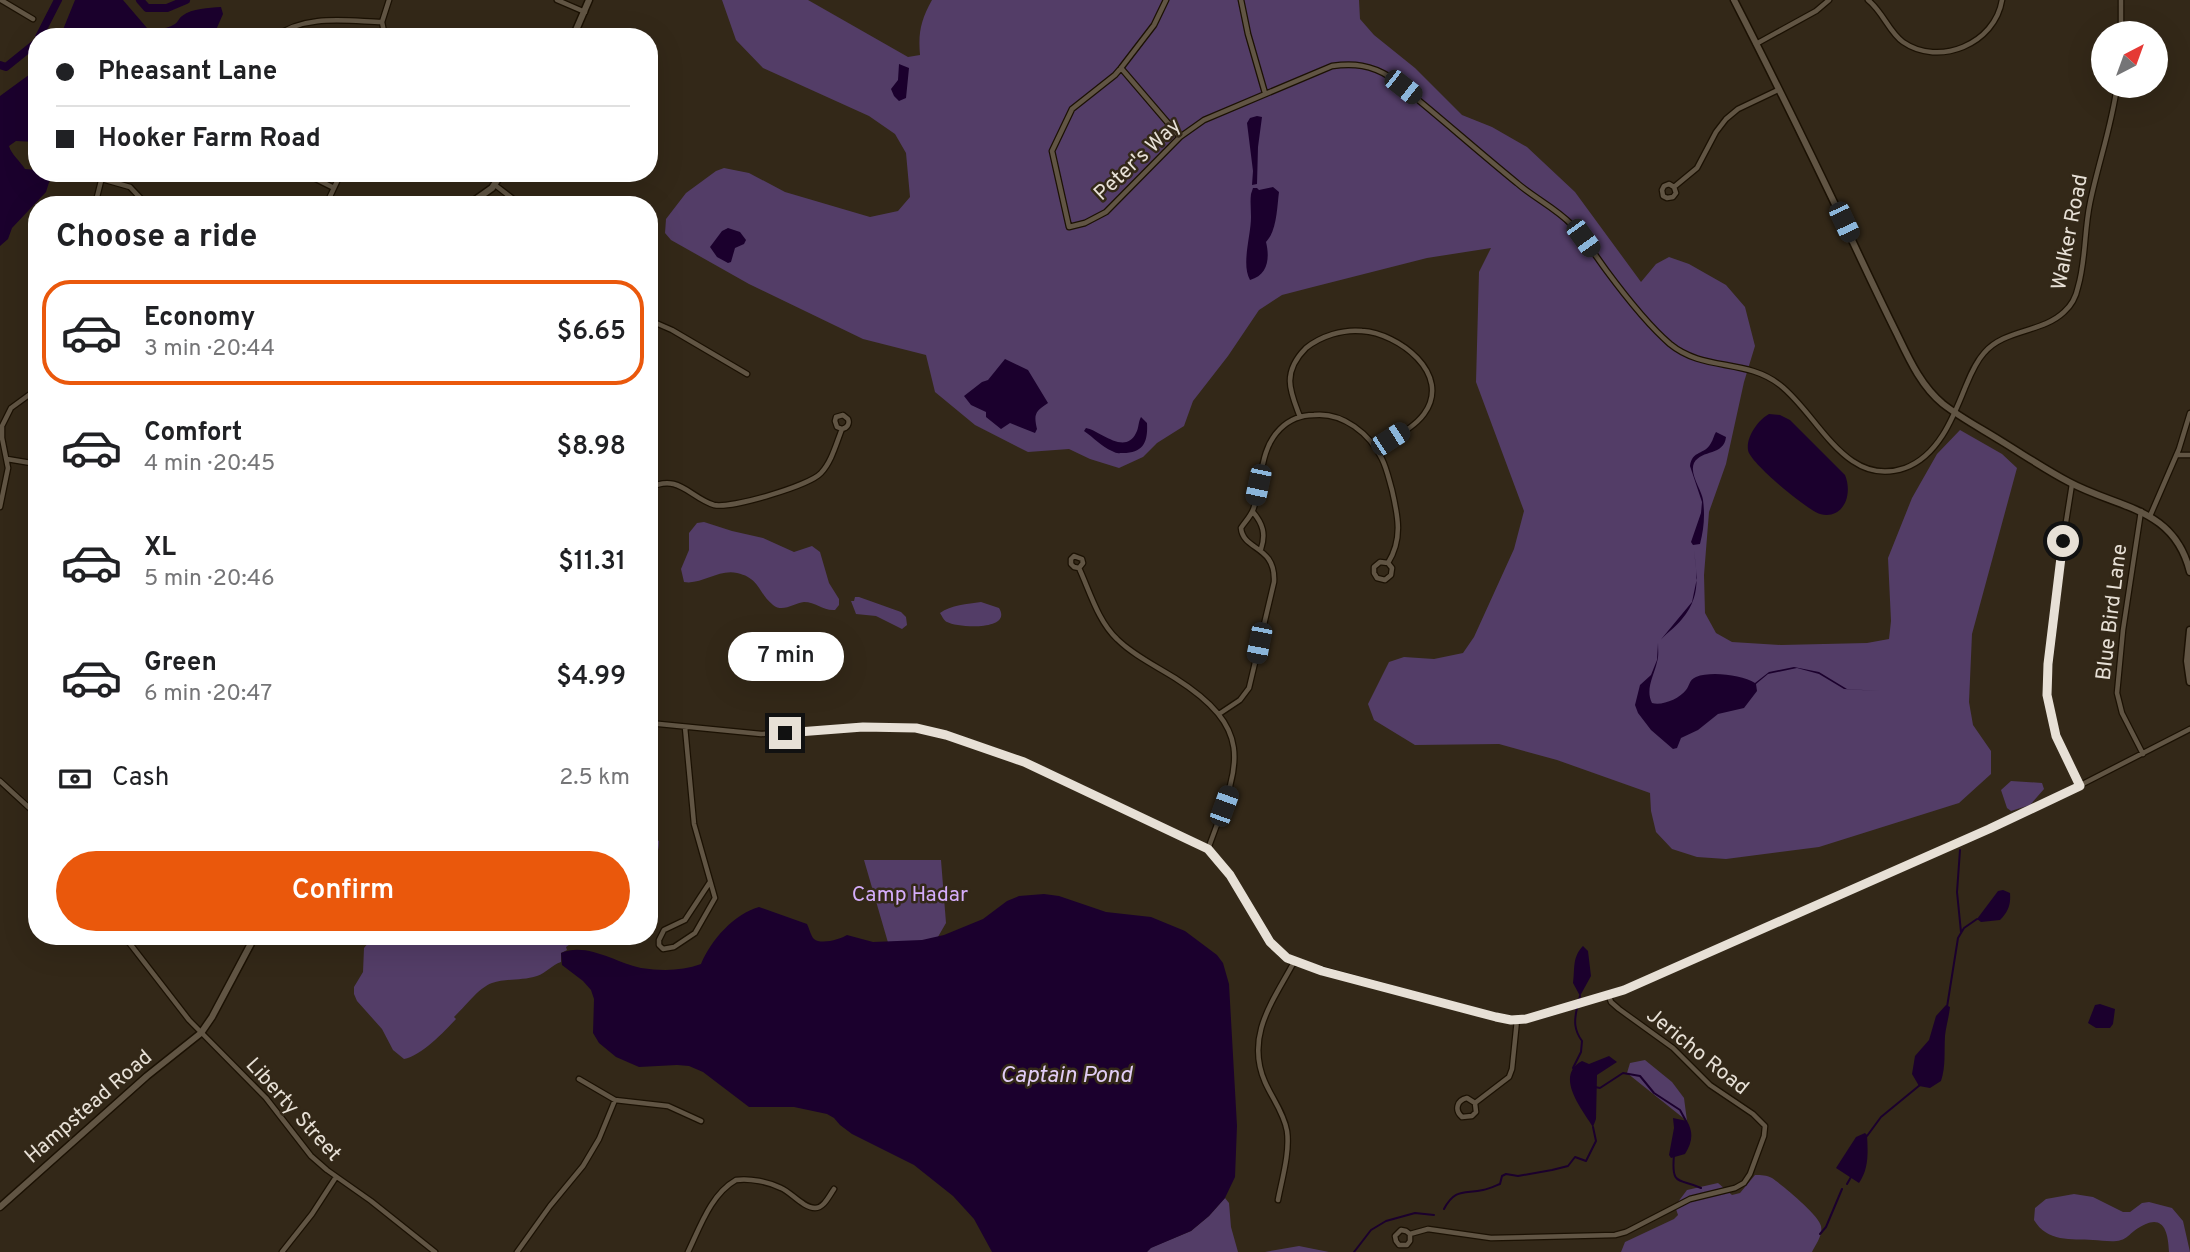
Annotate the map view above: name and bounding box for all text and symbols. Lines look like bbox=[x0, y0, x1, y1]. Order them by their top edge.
north arrow bbox=[2091, 21, 2168, 98]
map controls bbox=[2091, 21, 2168, 98]
text: Pheasant Lane bbox=[98, 56, 277, 89]
car bbox=[1380, 66, 1427, 108]
street label: Peter's Way bbox=[1089, 113, 1187, 207]
text: Hooker Farm Road bbox=[98, 123, 321, 156]
street label: Walker Road bbox=[2046, 172, 2095, 292]
car bbox=[1826, 199, 1863, 245]
car bbox=[1563, 215, 1604, 261]
text: Choose a ride bbox=[56, 218, 257, 258]
icon: car bbox=[60, 301, 123, 364]
text: Economy bbox=[144, 302, 255, 335]
text: $6.65 bbox=[557, 316, 626, 349]
text: 3 min · 20:44 bbox=[144, 335, 275, 364]
icon: car bbox=[60, 416, 123, 479]
text: Comfort bbox=[144, 417, 242, 450]
car bbox=[1367, 419, 1414, 459]
text: $8.98 bbox=[557, 431, 626, 464]
text: 4 min · 20:45 bbox=[144, 450, 275, 479]
car bbox=[1244, 462, 1273, 508]
route start bbox=[2047, 525, 2079, 557]
icon: car bbox=[60, 531, 123, 594]
text: XL bbox=[144, 532, 176, 565]
street label: Blue Bird Lane bbox=[2091, 542, 2134, 682]
text: $11.31 bbox=[558, 546, 626, 579]
text: 5 min · 20:46 bbox=[144, 565, 275, 594]
car bbox=[1245, 620, 1274, 666]
callout: 7 min bbox=[727, 632, 843, 680]
text: 7 min bbox=[757, 642, 815, 671]
icon: car bbox=[60, 646, 123, 709]
text: Green bbox=[144, 647, 217, 680]
text: $4.99 bbox=[556, 661, 626, 694]
text: 6 min · 20:47 bbox=[144, 680, 272, 709]
route end bbox=[769, 717, 801, 749]
icon: cash bbox=[56, 760, 94, 798]
text: Cash bbox=[112, 762, 169, 795]
text: 2.5 km bbox=[559, 764, 630, 793]
car bbox=[1207, 783, 1242, 829]
button: Confirm bbox=[56, 851, 630, 931]
park label: Camp Hadar bbox=[852, 882, 968, 909]
street label: Jericho Road bbox=[1640, 1003, 1754, 1102]
street label: Hampstead Road bbox=[20, 1044, 158, 1170]
street label: Liberty Street bbox=[239, 1052, 347, 1168]
water label: Captain Pond bbox=[1000, 1062, 1133, 1091]

